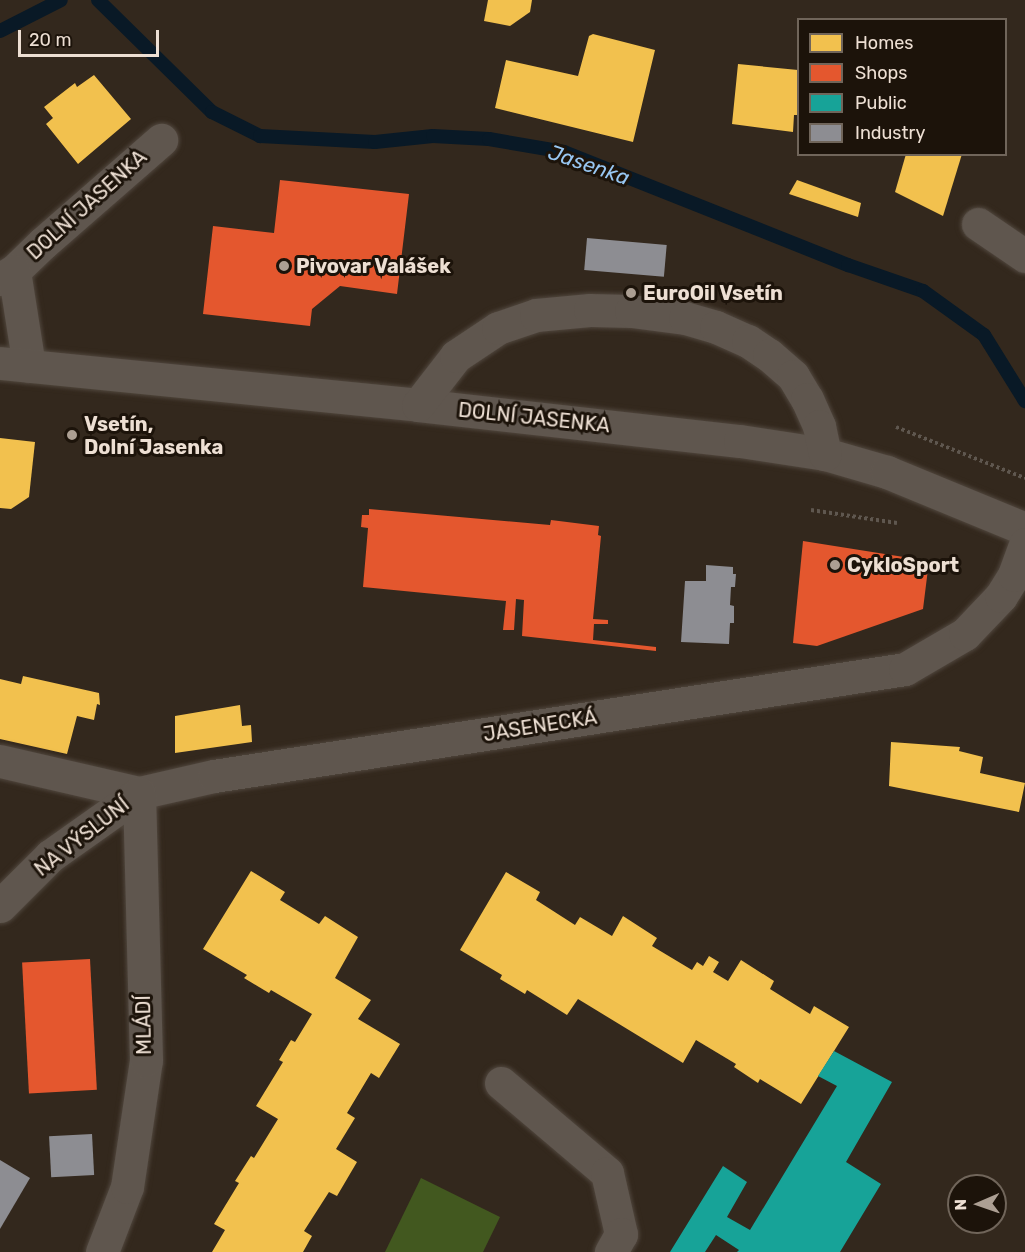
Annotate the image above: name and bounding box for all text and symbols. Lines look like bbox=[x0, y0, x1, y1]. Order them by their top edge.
scale bar bbox=[21, 18, 162, 56]
legend bbox=[797, 18, 1007, 156]
text: 20 m bbox=[29, 29, 71, 51]
text: Homes bbox=[855, 32, 913, 54]
text: Shops bbox=[855, 62, 907, 84]
text: Public bbox=[855, 92, 907, 114]
text: Industry bbox=[855, 122, 925, 144]
water label: Jasenka bbox=[545, 139, 633, 191]
street label: DOLNÍ JASENKA bbox=[22, 145, 152, 265]
place label: Pivovar Valášek bbox=[296, 254, 452, 278]
marker: Pivovar Valášek bbox=[277, 259, 291, 273]
place label: EuroOil Vsetín bbox=[643, 281, 783, 305]
marker: EuroOil Vsetín bbox=[624, 286, 638, 300]
street label: DOLNÍ JASENKA bbox=[457, 398, 611, 438]
place label: Vsetín, Dolní Jasenka bbox=[84, 412, 223, 459]
marker: Vsetín, Dolní Jasenka bbox=[65, 428, 79, 442]
place label: CykloSport bbox=[847, 553, 959, 577]
marker: CykloSport bbox=[828, 558, 842, 572]
street label: JASENECKÁ bbox=[481, 705, 599, 747]
street label: NA VÝSLUNÍ bbox=[29, 792, 135, 882]
street label: MLÁDÍ bbox=[131, 995, 157, 1055]
north arrow bbox=[947, 1174, 1007, 1234]
text: N bbox=[951, 1198, 970, 1211]

